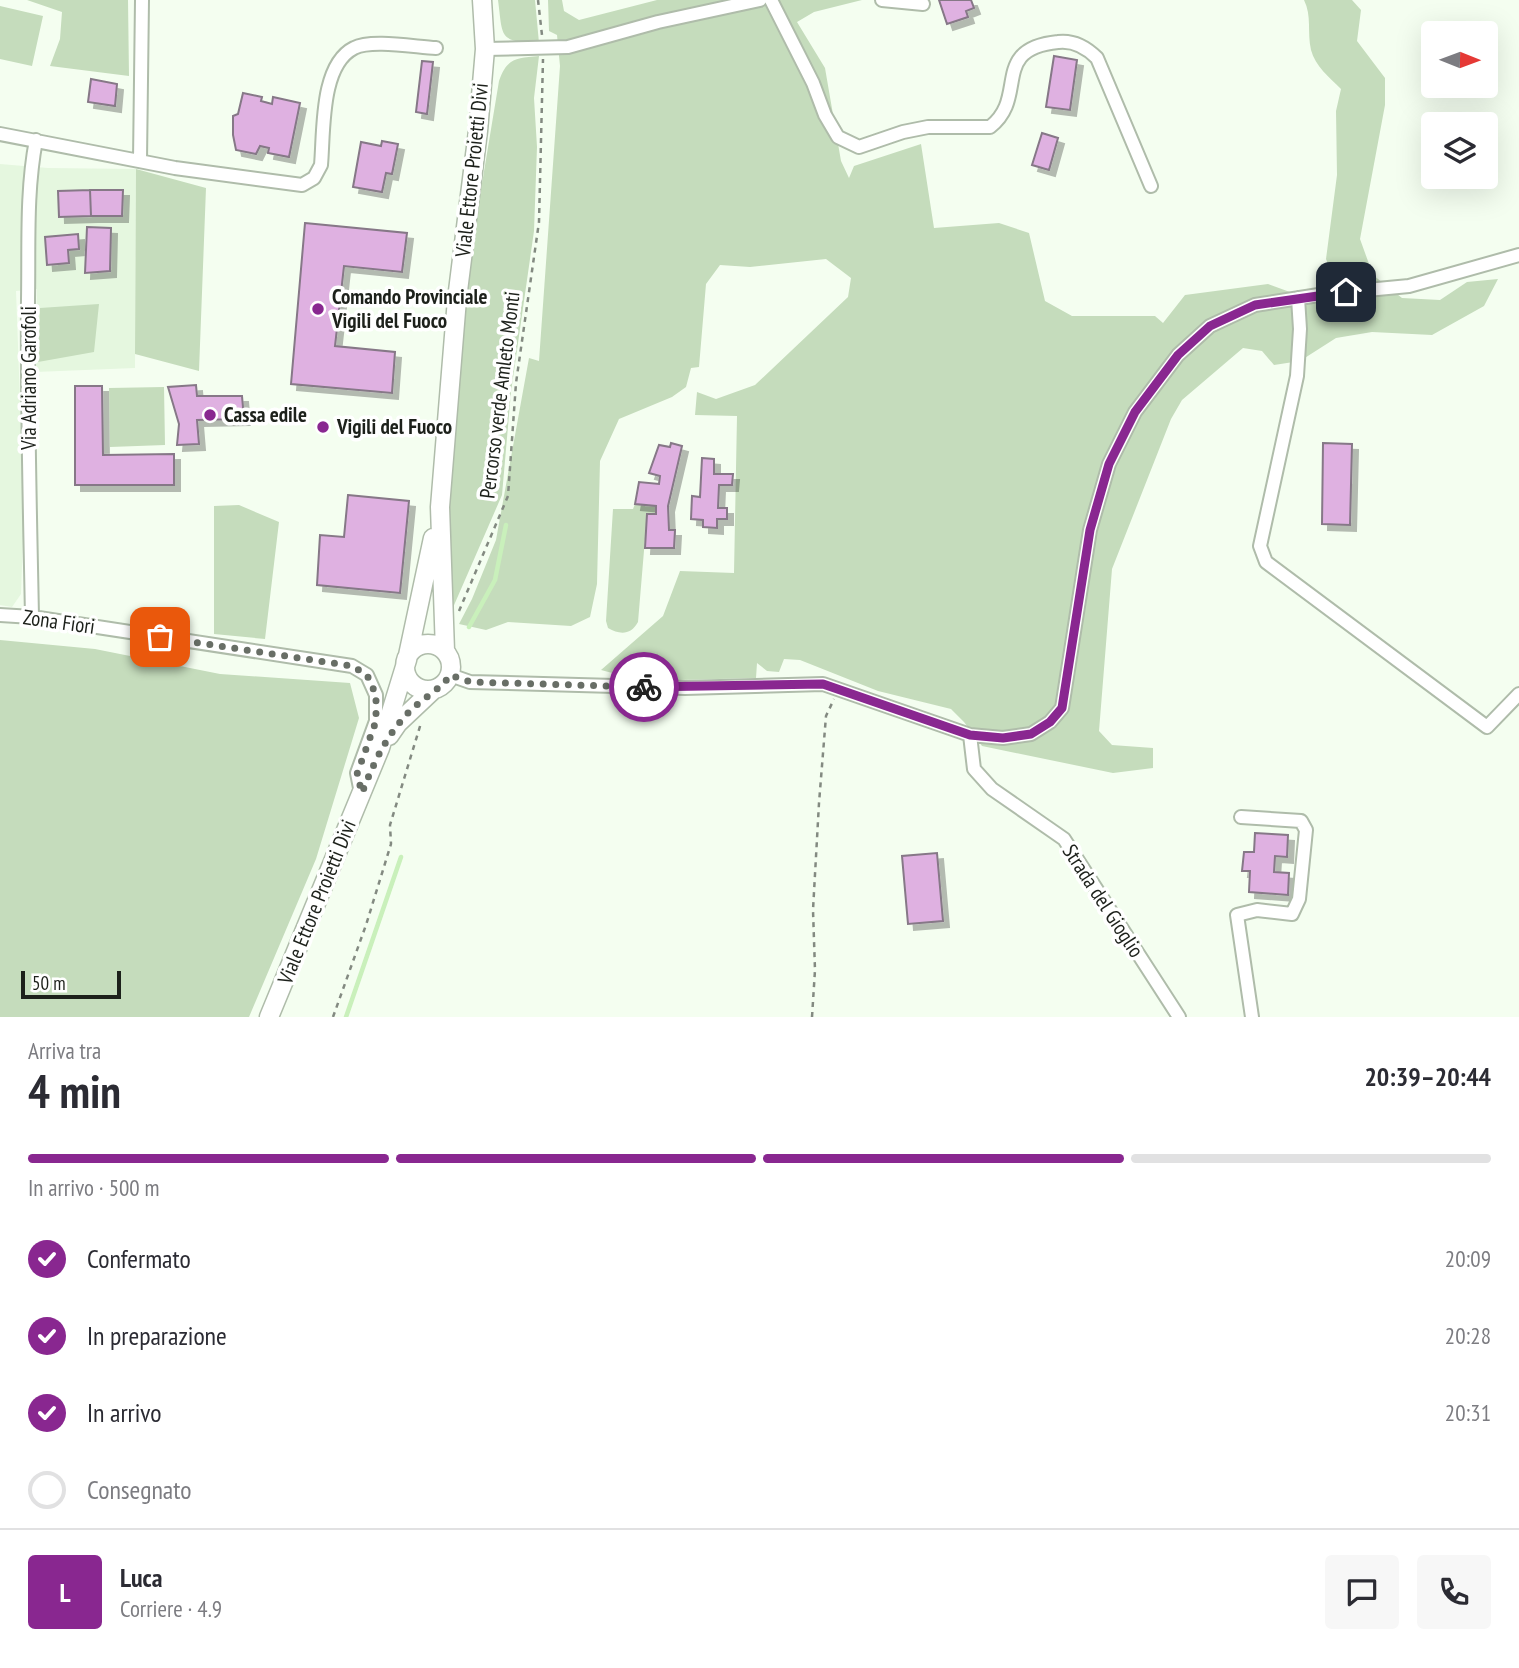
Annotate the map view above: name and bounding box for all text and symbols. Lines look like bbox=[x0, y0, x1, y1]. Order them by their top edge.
north arrow bbox=[1421, 21, 1498, 98]
map controls bbox=[1421, 21, 1498, 189]
street label: Viale Ettore Proietti Divi bbox=[449, 82, 494, 259]
button: layers bbox=[1421, 112, 1498, 189]
pin bbox=[1316, 262, 1376, 322]
icon: home bbox=[1327, 273, 1365, 311]
place label: Comando Provinciale Vigili del Fuoco bbox=[331, 283, 488, 334]
street label: Percorso verde Amleto Monti bbox=[473, 290, 526, 500]
marker: Comando Provinciale Vigili del Fuoco bbox=[310, 301, 326, 317]
street label: Via Adriano Garofoli bbox=[15, 306, 42, 451]
place label: Cassa edile bbox=[224, 401, 307, 428]
marker: Cassa edile bbox=[202, 407, 218, 423]
place label: Vigili del Fuoco bbox=[336, 413, 452, 440]
marker: Vigili del Fuoco bbox=[315, 419, 331, 435]
street label: Zona Fiori bbox=[21, 603, 97, 640]
pin bbox=[130, 607, 190, 667]
icon: bag bbox=[141, 618, 179, 656]
courier bbox=[609, 652, 679, 722]
icon: bike bbox=[625, 668, 663, 706]
street label: Viale Ettore Proietti Divi bbox=[271, 816, 362, 989]
street label: Strada del Gioglio bbox=[1057, 839, 1150, 962]
scale bar bbox=[21, 968, 121, 1000]
text: 50 m bbox=[32, 971, 66, 995]
text: Arriva tra bbox=[28, 1036, 101, 1065]
text: 20:39–20:44 bbox=[1364, 1060, 1491, 1093]
text: 4 min bbox=[28, 1061, 121, 1121]
text: In arrivo · 500 m bbox=[28, 1173, 160, 1202]
icon: check bbox=[28, 1240, 66, 1278]
text: Confermato bbox=[87, 1242, 191, 1275]
text: 20:09 bbox=[1445, 1244, 1491, 1273]
icon: check bbox=[28, 1317, 66, 1355]
text: In preparazione bbox=[87, 1319, 227, 1352]
text: 20:28 bbox=[1445, 1321, 1491, 1350]
icon: check bbox=[28, 1394, 66, 1432]
text: In arrivo bbox=[87, 1396, 162, 1429]
text: 20:31 bbox=[1445, 1398, 1491, 1427]
text: Consegnato bbox=[87, 1473, 191, 1506]
button: chat bbox=[1325, 1555, 1399, 1629]
button: phone bbox=[1417, 1555, 1491, 1629]
text: Luca bbox=[120, 1561, 162, 1594]
text: L bbox=[59, 1576, 71, 1609]
text: Corriere · 4.9 bbox=[120, 1594, 222, 1623]

